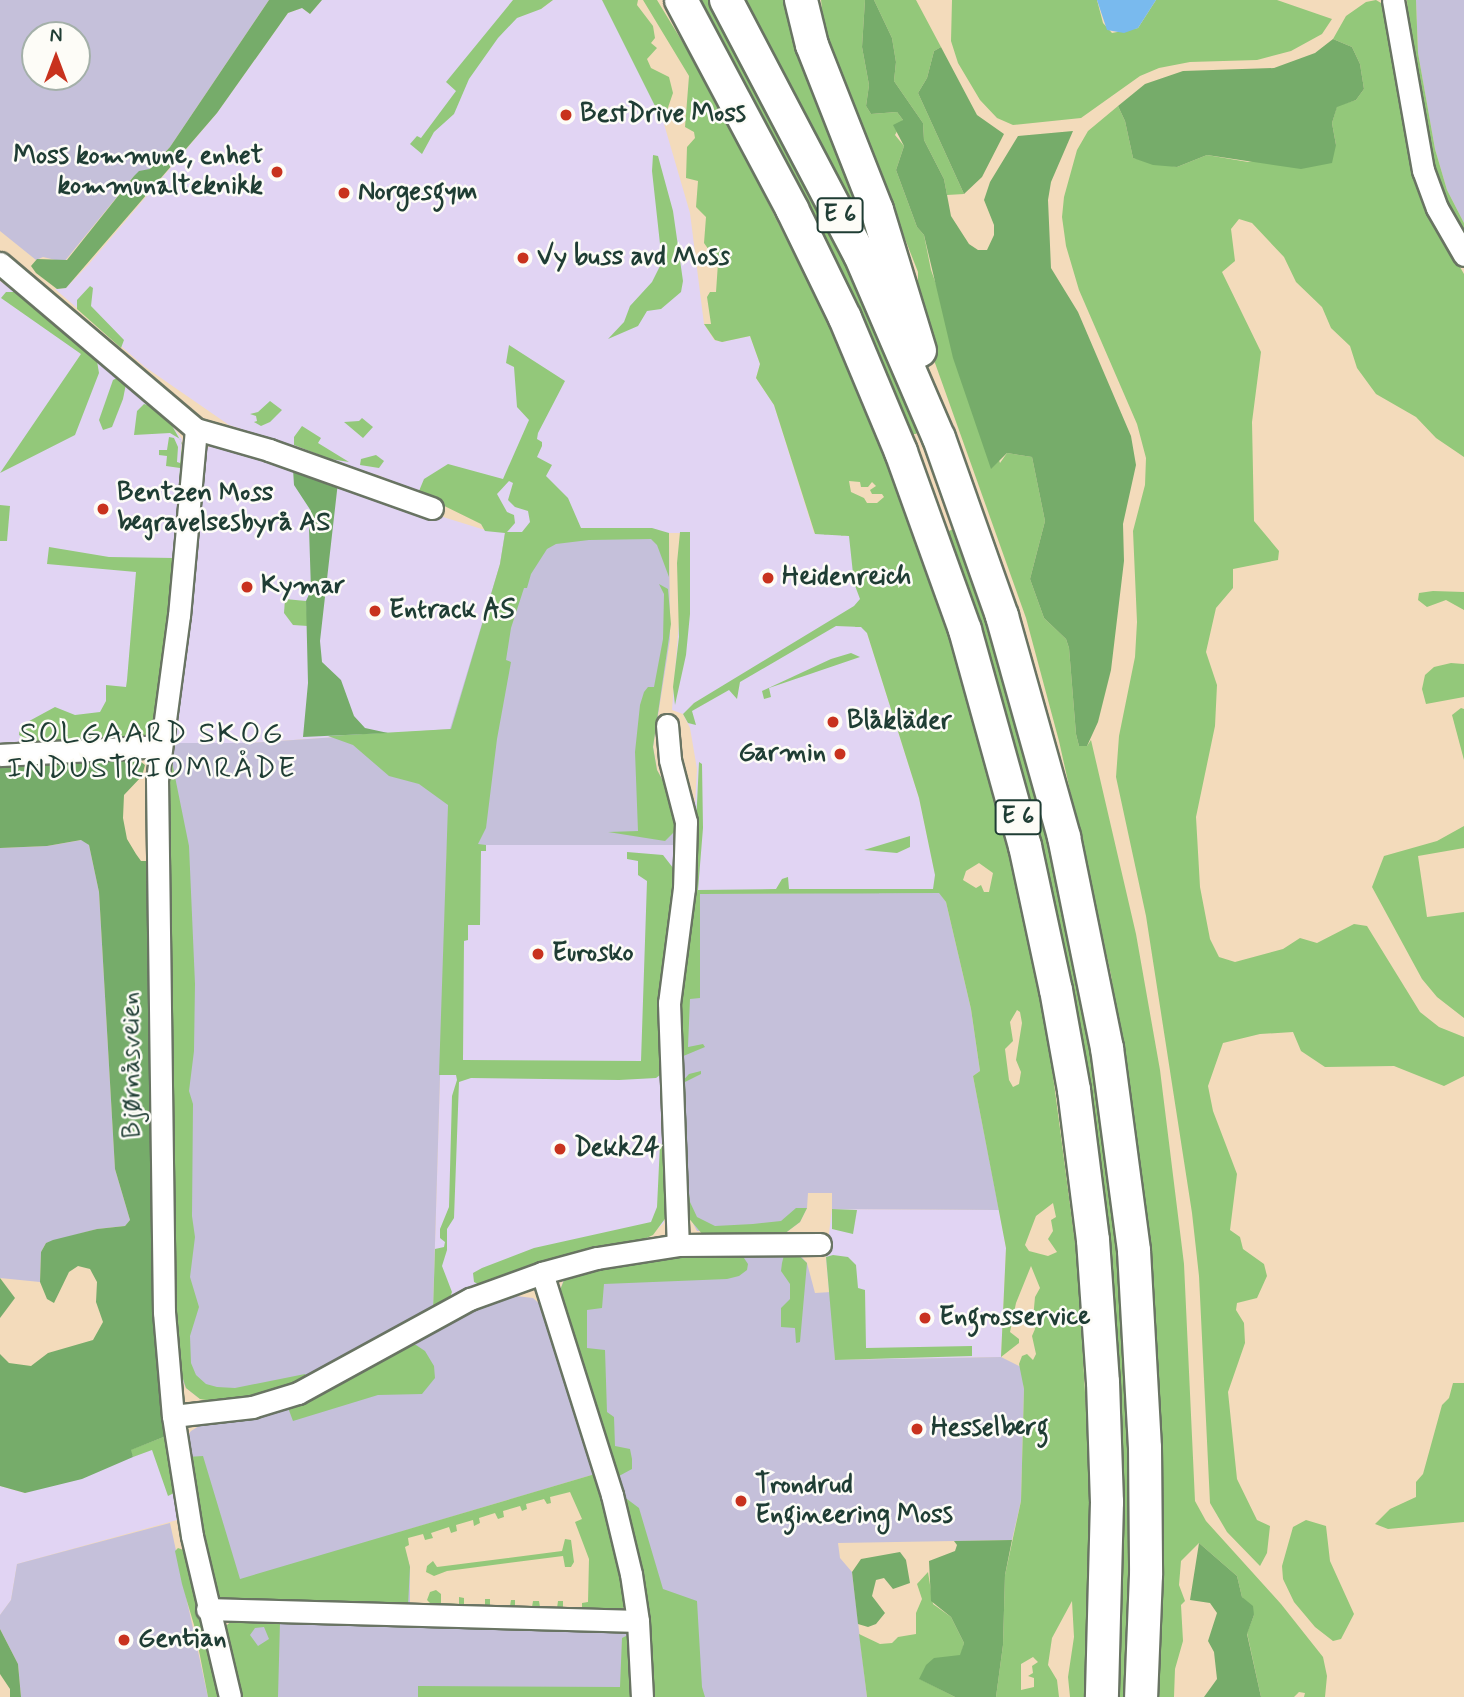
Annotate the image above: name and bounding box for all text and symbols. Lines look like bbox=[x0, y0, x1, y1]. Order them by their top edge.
north arrow bbox=[21, 21, 91, 91]
text: N bbox=[50, 24, 62, 49]
place label: BestDrive Moss bbox=[580, 99, 747, 131]
marker: BestDrive Moss bbox=[558, 107, 574, 123]
place label: Moss kommune, enhet kommunalteknikk bbox=[13, 141, 263, 202]
marker: Moss kommune, enhet kommunalteknikk bbox=[269, 164, 285, 180]
place label: Norgesgym bbox=[358, 177, 477, 209]
marker: Norgesgym bbox=[336, 185, 352, 201]
road number: E 6 bbox=[816, 195, 864, 236]
place label: Vy buss avd Moss bbox=[537, 242, 729, 274]
marker: Vy buss avd Moss bbox=[515, 250, 531, 266]
place label: Bentzen Moss begravelsesbyrå AS bbox=[117, 478, 331, 540]
marker: Bentzen Moss begravelsesbyrå AS bbox=[95, 501, 111, 517]
place label: Heidenreich bbox=[782, 562, 911, 594]
marker: Heidenreich bbox=[760, 570, 776, 586]
place label: Kymar bbox=[261, 571, 345, 603]
marker: Kymar bbox=[239, 579, 255, 595]
place label: Entrack AS bbox=[389, 595, 515, 627]
marker: Entrack AS bbox=[367, 603, 383, 619]
place label: Blåkläder bbox=[847, 706, 951, 738]
marker: Blåkläder bbox=[825, 714, 841, 730]
district label: SOLGAARD SKOG INDUSTRIOMRÅDE bbox=[12, 716, 292, 786]
place label: Garmin bbox=[738, 738, 826, 770]
marker: Garmin bbox=[832, 746, 848, 762]
road number: E 6 bbox=[993, 796, 1042, 838]
place label: Eurosko bbox=[552, 938, 634, 970]
marker: Eurosko bbox=[530, 946, 546, 962]
street label: Bjørnåsveien bbox=[116, 991, 150, 1139]
place label: Dekk24 bbox=[574, 1133, 659, 1165]
marker: Dekk24 bbox=[552, 1141, 568, 1157]
place label: Engrosservice bbox=[939, 1302, 1091, 1334]
marker: Engrosservice bbox=[917, 1310, 933, 1326]
place label: Hesselberg bbox=[931, 1413, 1049, 1445]
marker: Hesselberg bbox=[909, 1421, 925, 1437]
place label: Trondrud Engineering Moss bbox=[755, 1470, 953, 1532]
marker: Trondrud Engineering Moss bbox=[733, 1493, 749, 1509]
place label: Gentian bbox=[138, 1624, 227, 1656]
marker: Gentian bbox=[116, 1632, 132, 1648]

